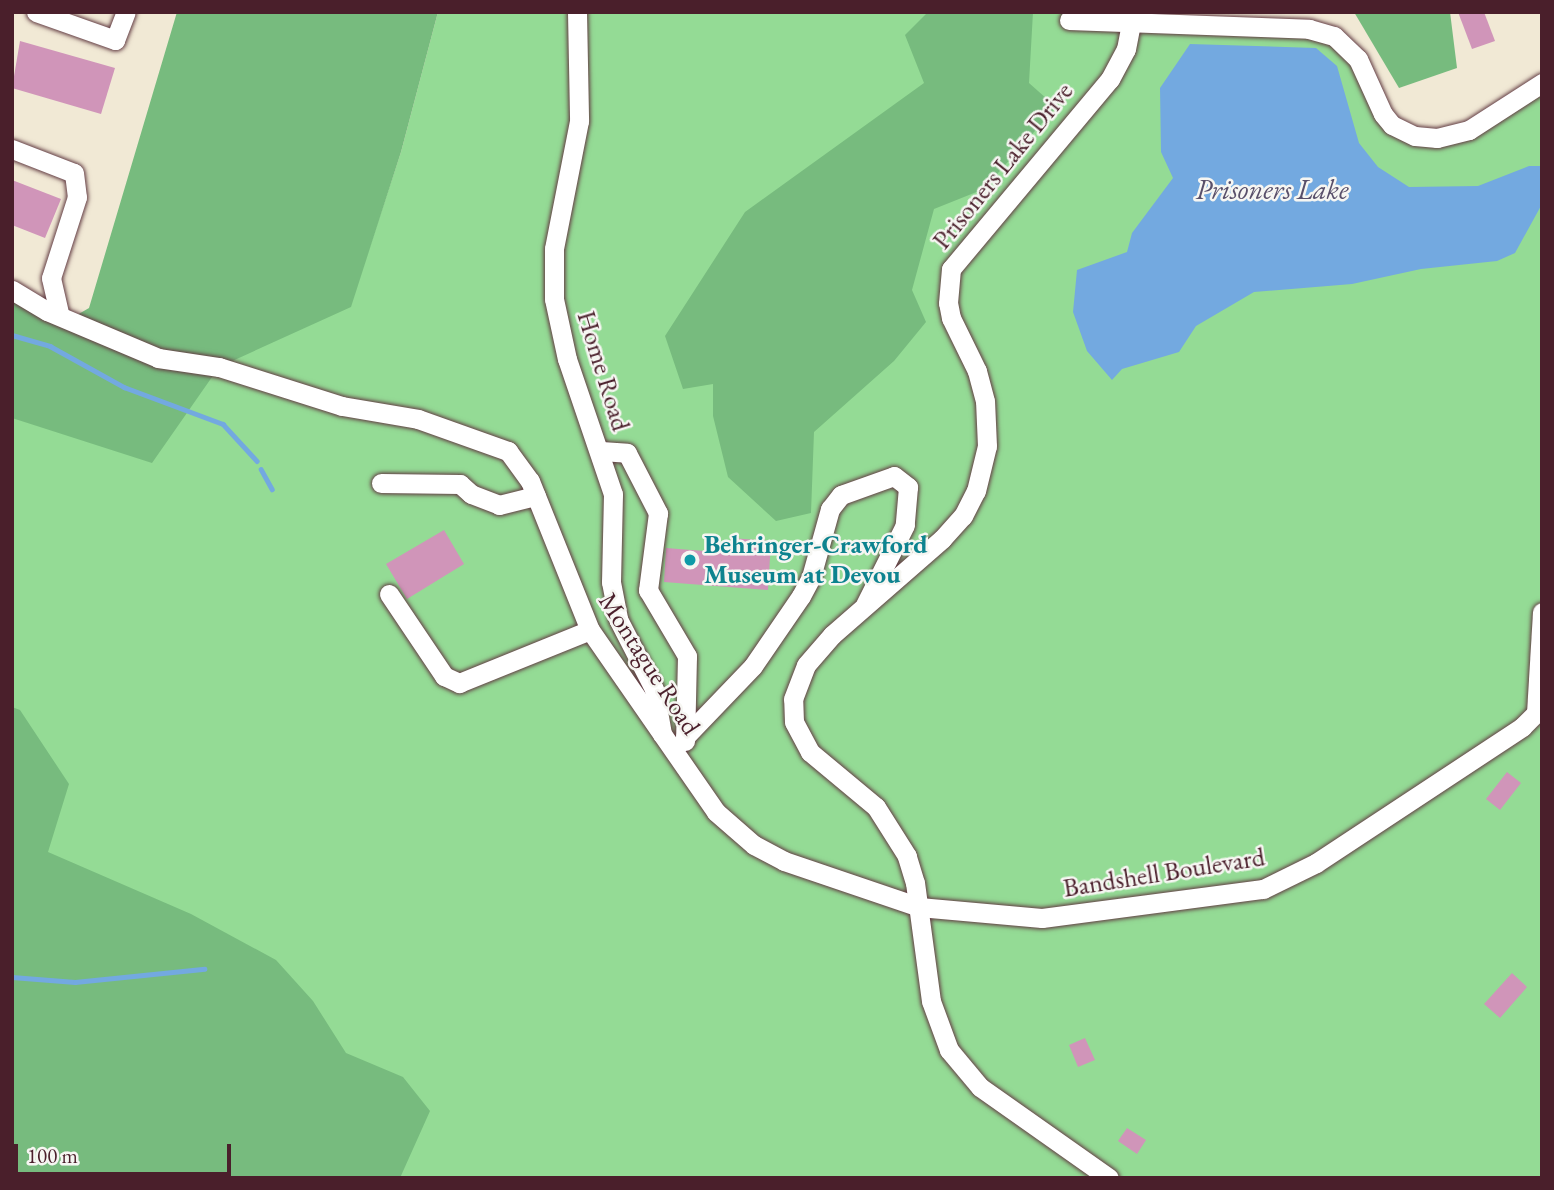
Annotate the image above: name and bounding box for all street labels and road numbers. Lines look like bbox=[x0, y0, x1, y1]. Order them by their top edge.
street label: Prisoners Lake Drive bbox=[926, 76, 1080, 256]
street label: Home Road bbox=[570, 307, 636, 435]
street label: Montague Road bbox=[592, 587, 706, 741]
street label: Bandshell Boulevard bbox=[1061, 842, 1267, 904]

